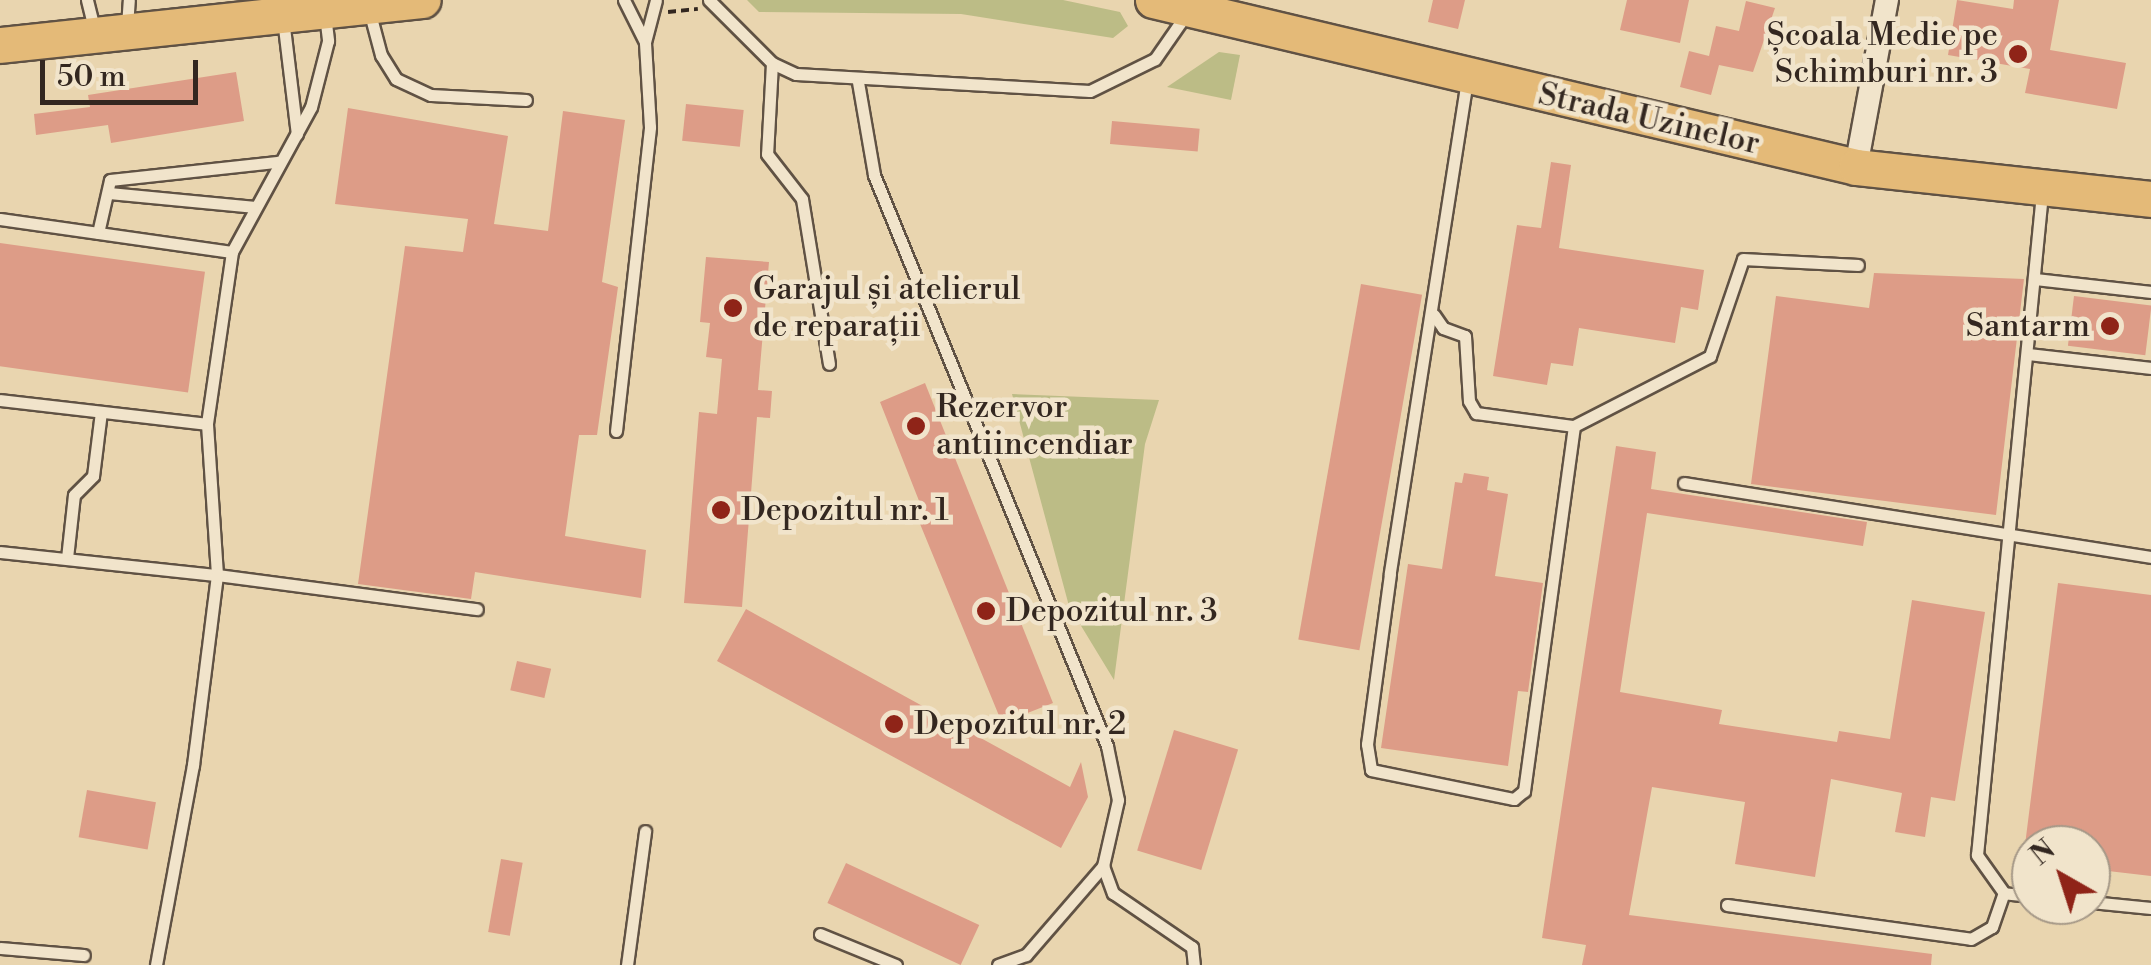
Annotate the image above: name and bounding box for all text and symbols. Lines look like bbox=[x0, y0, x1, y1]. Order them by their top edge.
place label: Școala Medie pe Schimburi nr. 3 bbox=[1766, 17, 1998, 92]
scale bar bbox=[45, 40, 202, 102]
marker: Școala Medie pe Schimburi nr. 3 bbox=[2007, 43, 2029, 65]
text: 50 m bbox=[57, 58, 126, 96]
street label: Strada Uzinelor bbox=[1535, 75, 1763, 163]
place label: Garajul și atelierul de reparații bbox=[753, 271, 1020, 346]
marker: Garajul și atelierul de reparații bbox=[722, 297, 744, 319]
place label: Santarm bbox=[1966, 307, 2090, 345]
marker: Santarm bbox=[2099, 315, 2121, 337]
place label: Rezervor antiincendiar bbox=[936, 389, 1133, 464]
marker: Rezervor antiincendiar bbox=[905, 415, 927, 437]
place label: Depozitul nr. 1 bbox=[741, 491, 949, 529]
marker: Depozitul nr. 1 bbox=[710, 499, 732, 521]
place label: Depozitul nr. 3 bbox=[1006, 592, 1218, 630]
marker: Depozitul nr. 3 bbox=[975, 600, 997, 622]
place label: Depozitul nr. 2 bbox=[914, 705, 1126, 743]
marker: Depozitul nr. 2 bbox=[883, 713, 905, 735]
north arrow bbox=[2011, 825, 2111, 925]
text: N bbox=[2023, 832, 2063, 873]

